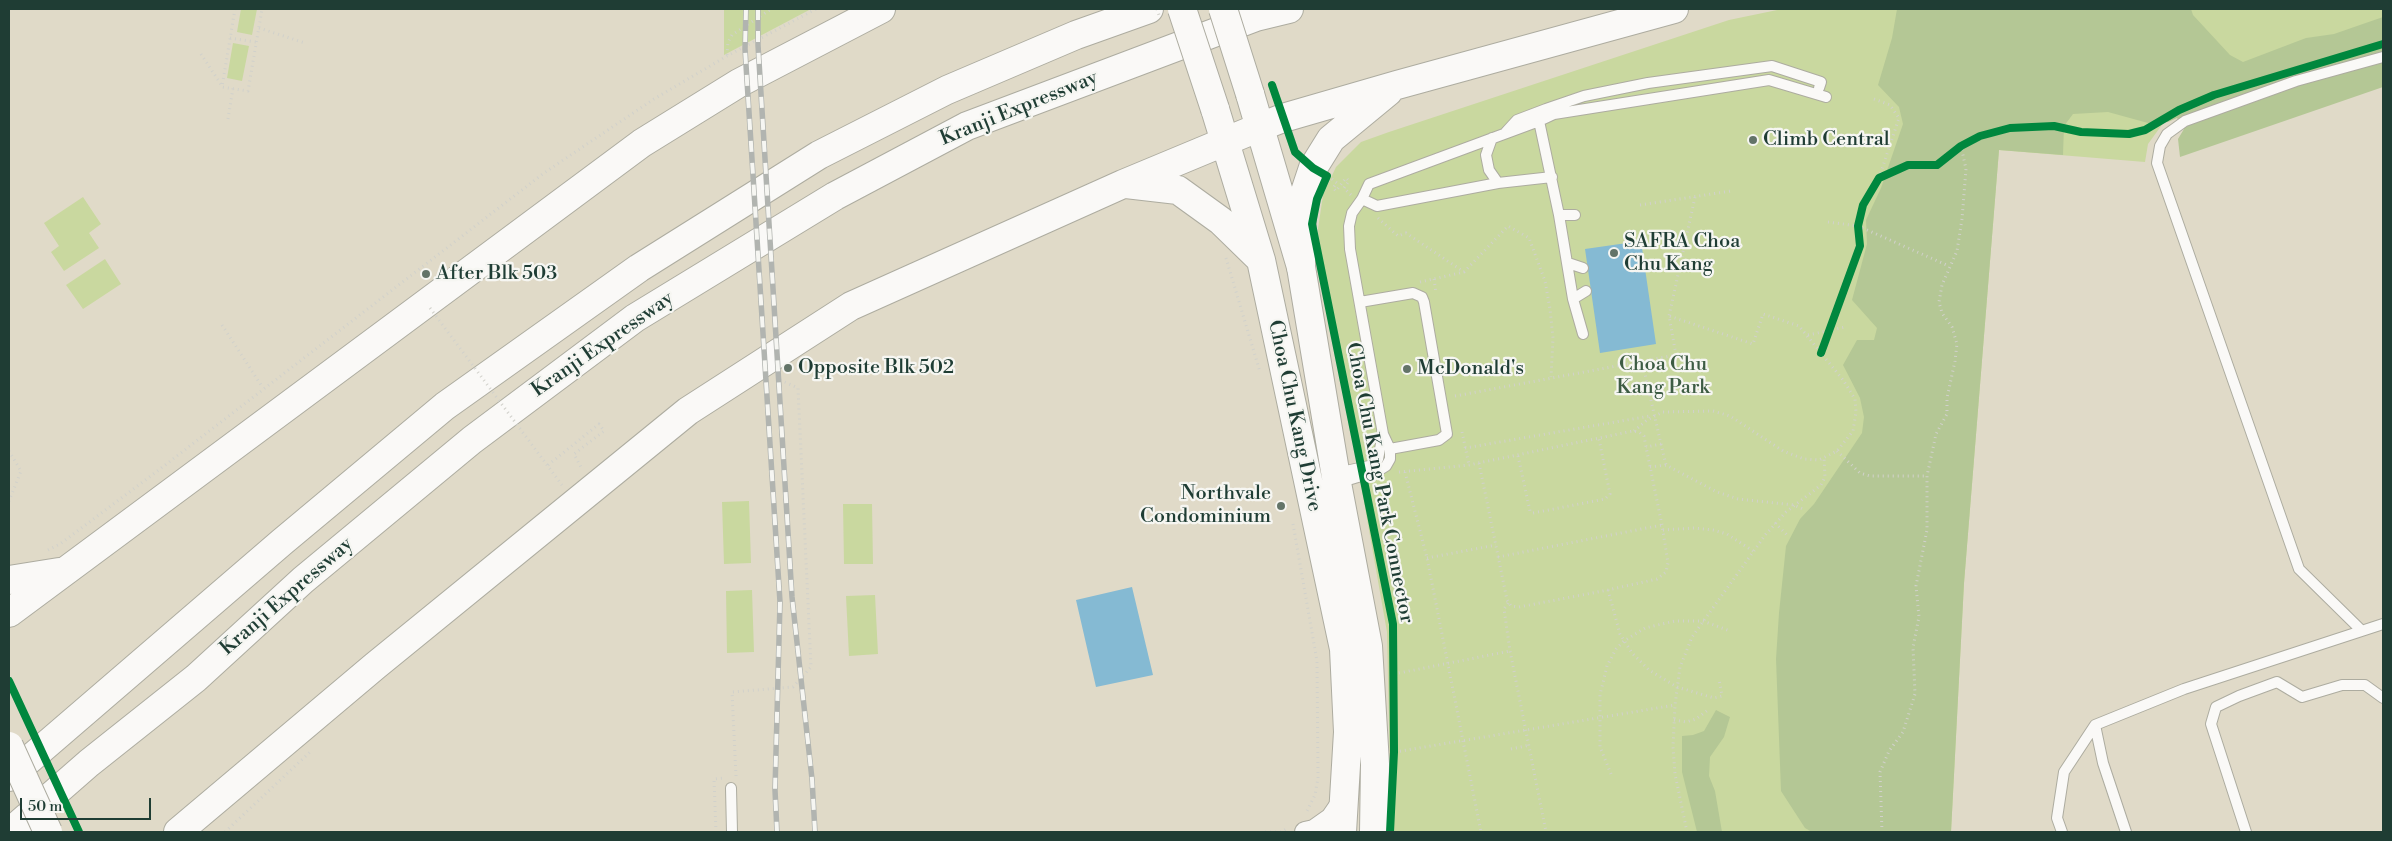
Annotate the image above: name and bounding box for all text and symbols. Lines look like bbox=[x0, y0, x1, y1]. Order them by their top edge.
street label: Kranji Expressway bbox=[937, 66, 1101, 152]
place label: Climb Central bbox=[1763, 128, 1890, 152]
marker: Climb Central bbox=[1747, 134, 1759, 146]
place label: SAFRA Choa Chu Kang bbox=[1624, 230, 1740, 277]
marker: SAFRA Choa Chu Kang bbox=[1608, 247, 1620, 259]
place label: After Blk 503 bbox=[436, 262, 557, 286]
marker: After Blk 503 bbox=[420, 268, 432, 280]
street label: Kranji Expressway bbox=[527, 287, 679, 403]
street label: Choa Chu Kang Drive bbox=[1262, 318, 1326, 514]
street label: Choa Chu Kang Park Connector bbox=[1340, 340, 1418, 626]
park label: Choa Chu Kang Park bbox=[1616, 353, 1710, 400]
place label: Opposite Blk 502 bbox=[798, 356, 954, 380]
place label: McDonald's bbox=[1417, 357, 1524, 381]
marker: Opposite Blk 502 bbox=[782, 362, 794, 374]
marker: McDonald's bbox=[1401, 363, 1413, 375]
place label: Northvale Condominium bbox=[1140, 482, 1271, 529]
marker: Northvale Condominium bbox=[1275, 500, 1287, 512]
street label: Kranji Expressway bbox=[216, 533, 358, 661]
scale bar bbox=[22, 788, 154, 820]
text: 50 m bbox=[28, 797, 62, 816]

